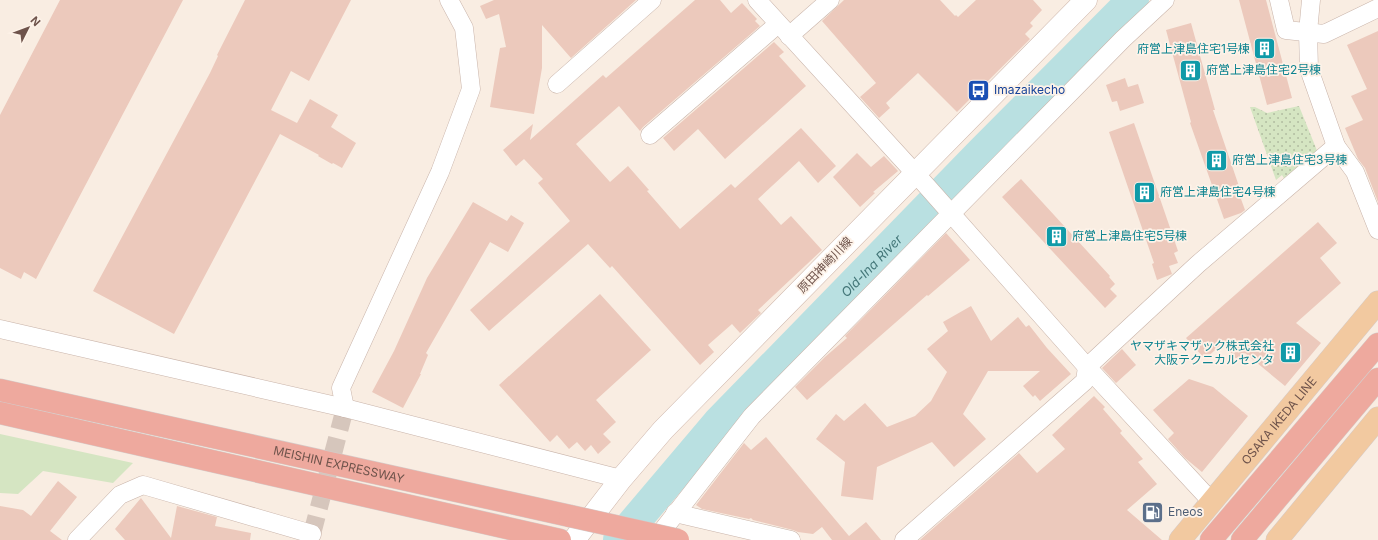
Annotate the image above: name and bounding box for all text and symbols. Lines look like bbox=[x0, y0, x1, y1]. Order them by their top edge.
north arrow bbox=[8, 8, 48, 48]
text: N bbox=[27, 14, 43, 29]
building icon: 府営上津島住宅1号棟 bbox=[1252, 36, 1278, 62]
place label: 府営上津島住宅1号棟 bbox=[1137, 41, 1250, 56]
building icon: 府営上津島住宅2号棟 bbox=[1178, 57, 1204, 83]
place label: 府営上津島住宅2号棟 bbox=[1206, 62, 1321, 77]
bus stop icon: Imazaikecho bbox=[966, 77, 992, 103]
place label: Imazaikecho bbox=[994, 82, 1065, 97]
building icon: 府営上津島住宅3号棟 bbox=[1204, 147, 1230, 173]
place label: 府営上津島住宅3号棟 bbox=[1232, 152, 1347, 167]
building icon: 府営上津島住宅4号棟 bbox=[1131, 179, 1157, 205]
place label: 府営上津島住宅4号棟 bbox=[1160, 184, 1276, 199]
building icon: 府営上津島住宅5号棟 bbox=[1043, 223, 1069, 249]
place label: 府営上津島住宅5号棟 bbox=[1072, 228, 1187, 243]
water label: Old-Ina River bbox=[837, 230, 906, 300]
street label: 原田神崎川線 bbox=[794, 234, 855, 296]
place label: ヤマザキマザック株式会社 大阪テクニカルセンタ bbox=[1130, 338, 1274, 367]
building icon: ヤマザキマザック株式会社 大阪テクニカルセンタ bbox=[1277, 340, 1303, 366]
street label: OSAKA IKEDA LINE bbox=[1238, 374, 1320, 467]
street label: MEISHIN EXPRESSWAY bbox=[272, 443, 406, 486]
fuel station icon: Eneos bbox=[1140, 499, 1166, 525]
place label: Eneos bbox=[1168, 504, 1203, 519]

